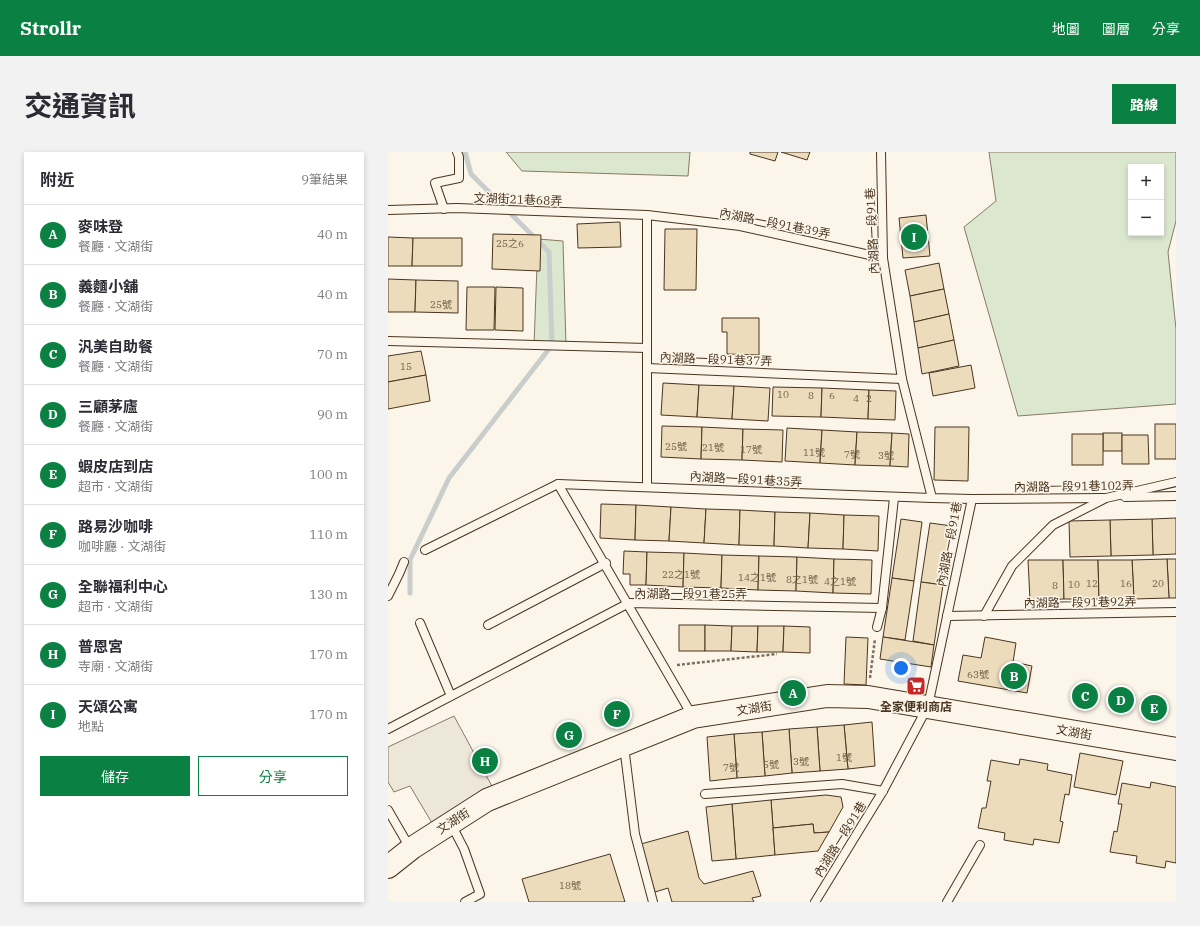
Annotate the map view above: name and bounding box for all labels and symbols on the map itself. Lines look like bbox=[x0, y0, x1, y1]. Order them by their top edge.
street label: 內湖路一段91巷 bbox=[862, 187, 882, 275]
street label: 文湖街21巷68弄 bbox=[473, 190, 563, 208]
street label: 內湖路一段91巷39弄 bbox=[718, 205, 832, 241]
pin: I bbox=[901, 222, 927, 252]
house number: 25之6 bbox=[496, 237, 524, 250]
house number: 25號 bbox=[430, 298, 452, 311]
street label: 內湖路一段91巷37弄 bbox=[659, 350, 773, 368]
house number: 15 bbox=[400, 360, 412, 373]
house number: 10 bbox=[777, 388, 789, 401]
house number: 8 bbox=[808, 389, 814, 402]
house number: 6 bbox=[829, 389, 835, 402]
house number: 4 bbox=[853, 392, 859, 405]
house number: 2 bbox=[866, 392, 872, 405]
house number: 25號 bbox=[665, 440, 687, 453]
house number: 21號 bbox=[702, 441, 724, 454]
house number: 17號 bbox=[740, 443, 762, 456]
house number: 11號 bbox=[803, 446, 825, 459]
house number: 7號 bbox=[844, 448, 860, 461]
house number: 3號 bbox=[878, 449, 894, 462]
street label: 內湖路一段91巷35弄 bbox=[689, 469, 803, 489]
street label: 內湖路一段91巷102弄 bbox=[1014, 477, 1134, 495]
street label: 內湖路一段91巷 bbox=[933, 500, 965, 588]
house number: 22之1號 bbox=[662, 568, 700, 581]
house number: 14之1號 bbox=[738, 571, 776, 584]
house number: 8之1號 bbox=[786, 573, 818, 586]
house number: 4之1號 bbox=[824, 575, 856, 588]
house number: 12 bbox=[1086, 577, 1098, 590]
house number: 16 bbox=[1120, 577, 1132, 590]
house number: 20 bbox=[1152, 577, 1164, 590]
house number: 10 bbox=[1068, 578, 1080, 591]
house number: 8 bbox=[1052, 579, 1058, 592]
street label: 內湖路一段91巷25弄 bbox=[635, 586, 747, 601]
street label: 內湖路一段91巷92弄 bbox=[1023, 594, 1137, 610]
your location bbox=[891, 658, 911, 678]
pin: B bbox=[1001, 661, 1027, 691]
house number: 63號 bbox=[967, 668, 989, 681]
supermarket icon: 全家便利商店 bbox=[905, 675, 927, 697]
pin: A bbox=[780, 678, 806, 708]
pin: C bbox=[1072, 681, 1098, 711]
pin: D bbox=[1108, 685, 1134, 715]
pin: E bbox=[1141, 693, 1167, 723]
street label: 文湖街 bbox=[735, 698, 773, 718]
pin: F bbox=[604, 699, 630, 729]
place label: 全家便利商店 bbox=[880, 699, 952, 714]
pin: G bbox=[556, 720, 582, 750]
street label: 文湖街 bbox=[1055, 721, 1093, 743]
pin: H bbox=[472, 746, 498, 776]
house number: 1號 bbox=[836, 751, 852, 764]
house number: 3號 bbox=[793, 755, 809, 768]
house number: 5號 bbox=[763, 758, 779, 771]
house number: 7號 bbox=[723, 761, 739, 774]
street label: 內湖路一段91巷 bbox=[811, 798, 869, 880]
street label: 文湖街 bbox=[434, 805, 472, 837]
house number: 18號 bbox=[559, 879, 581, 892]

